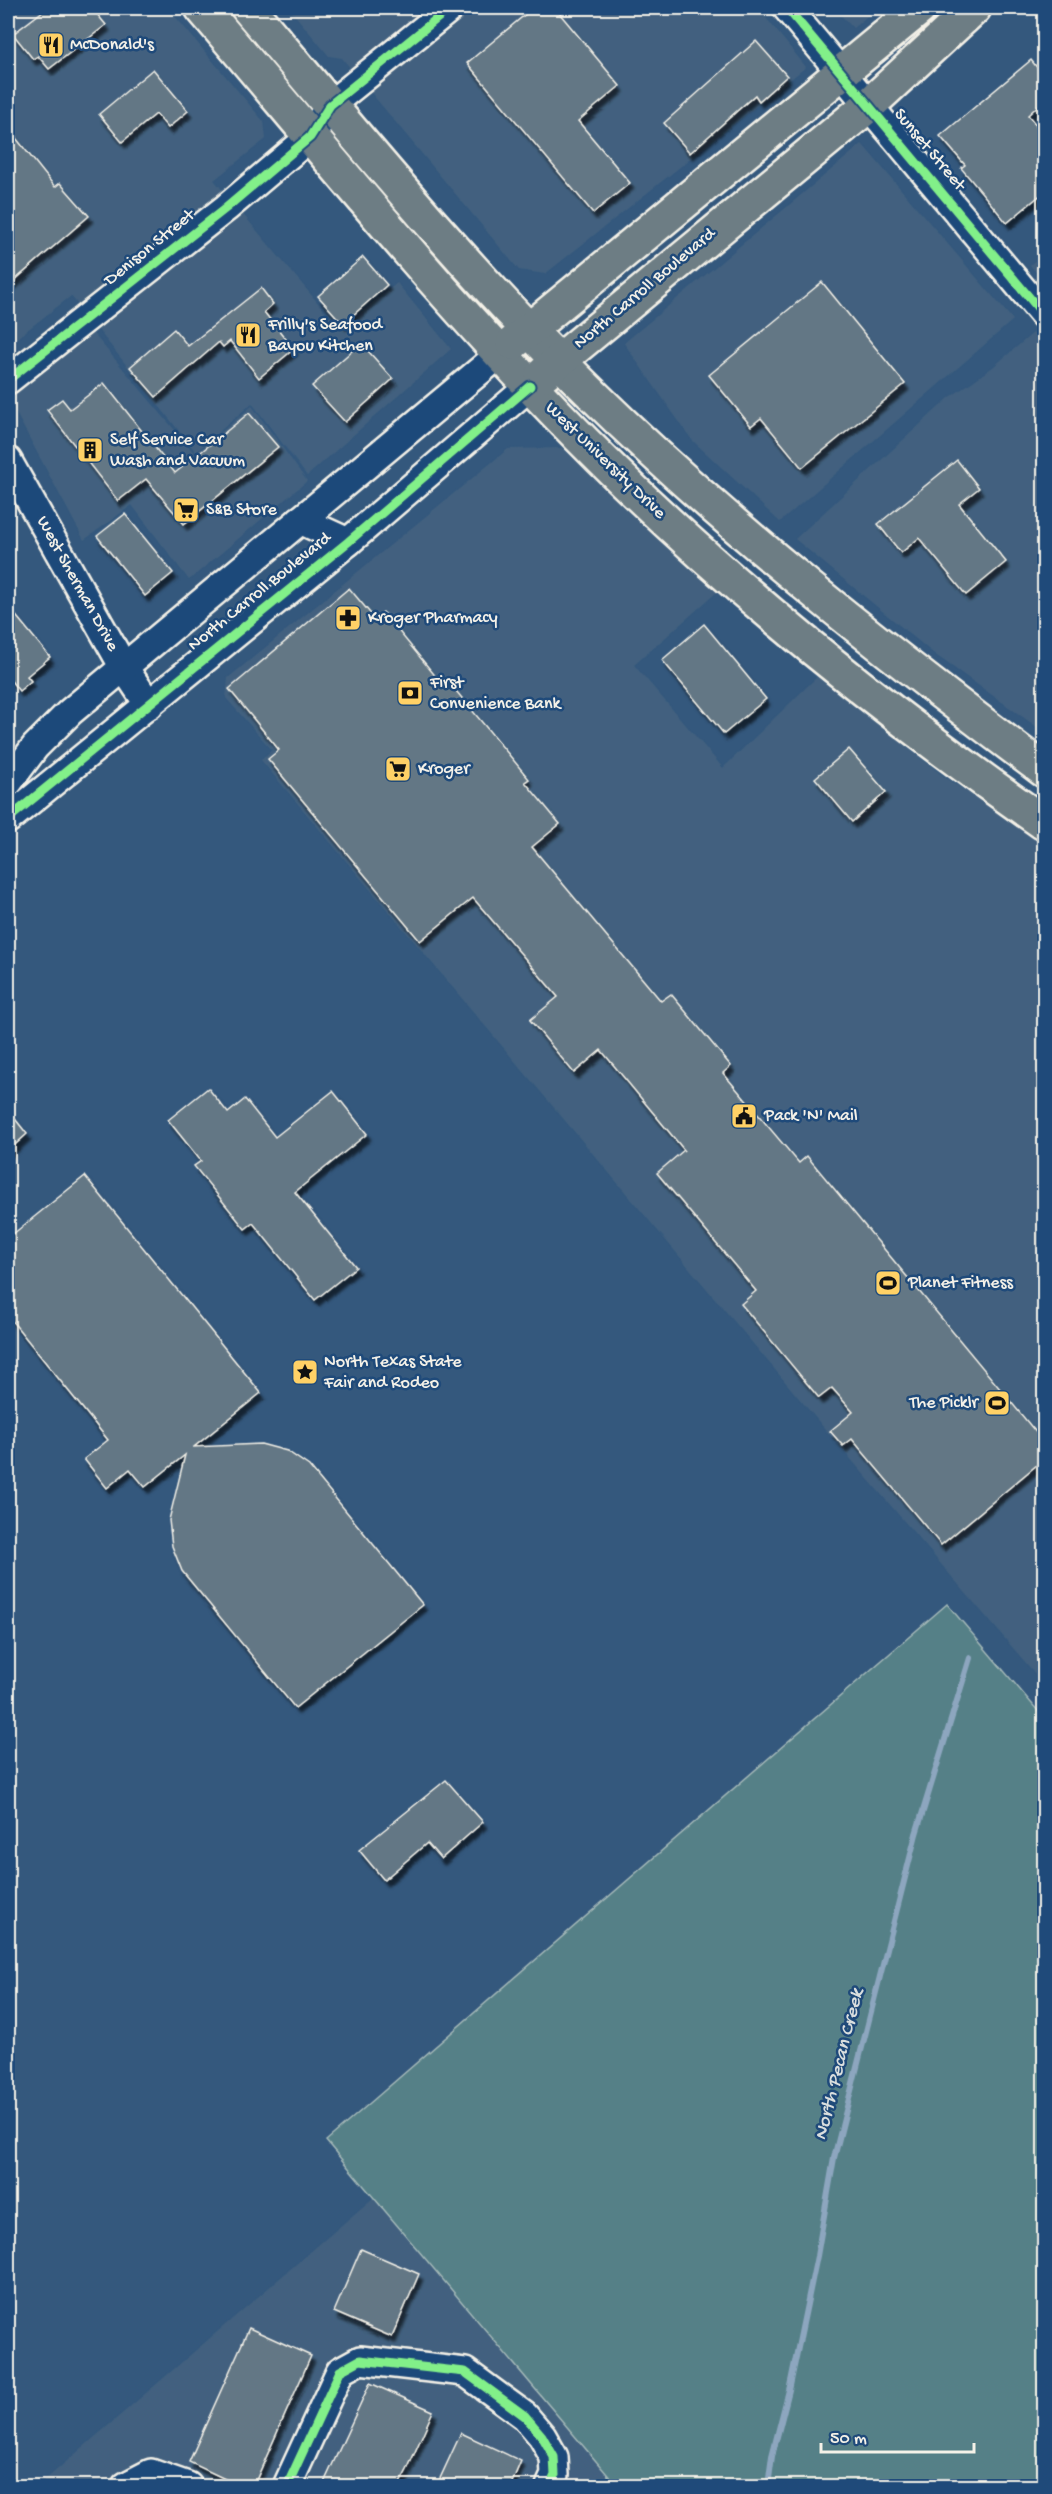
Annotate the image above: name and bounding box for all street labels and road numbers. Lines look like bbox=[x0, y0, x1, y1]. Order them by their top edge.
street label: Sunset Street bbox=[889, 105, 971, 197]
street label: Denison Street bbox=[100, 204, 201, 291]
street label: North Carroll Boulevard bbox=[570, 223, 721, 354]
street label: West University Drive bbox=[540, 398, 670, 524]
street label: West Sherman Drive bbox=[31, 513, 123, 656]
street label: North Carroll Boulevard bbox=[184, 527, 337, 656]

